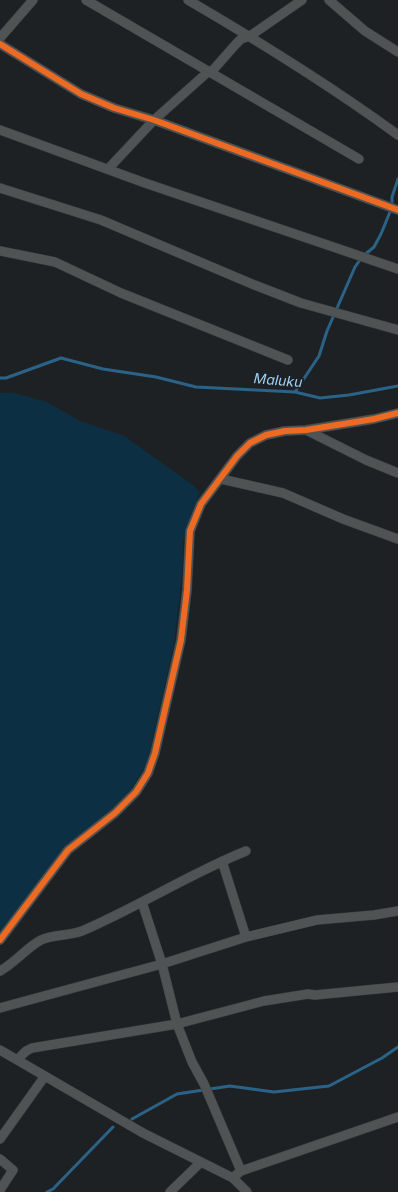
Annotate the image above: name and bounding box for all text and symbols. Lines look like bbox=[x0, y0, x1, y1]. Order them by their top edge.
water label: Maluku bbox=[253, 371, 303, 391]

